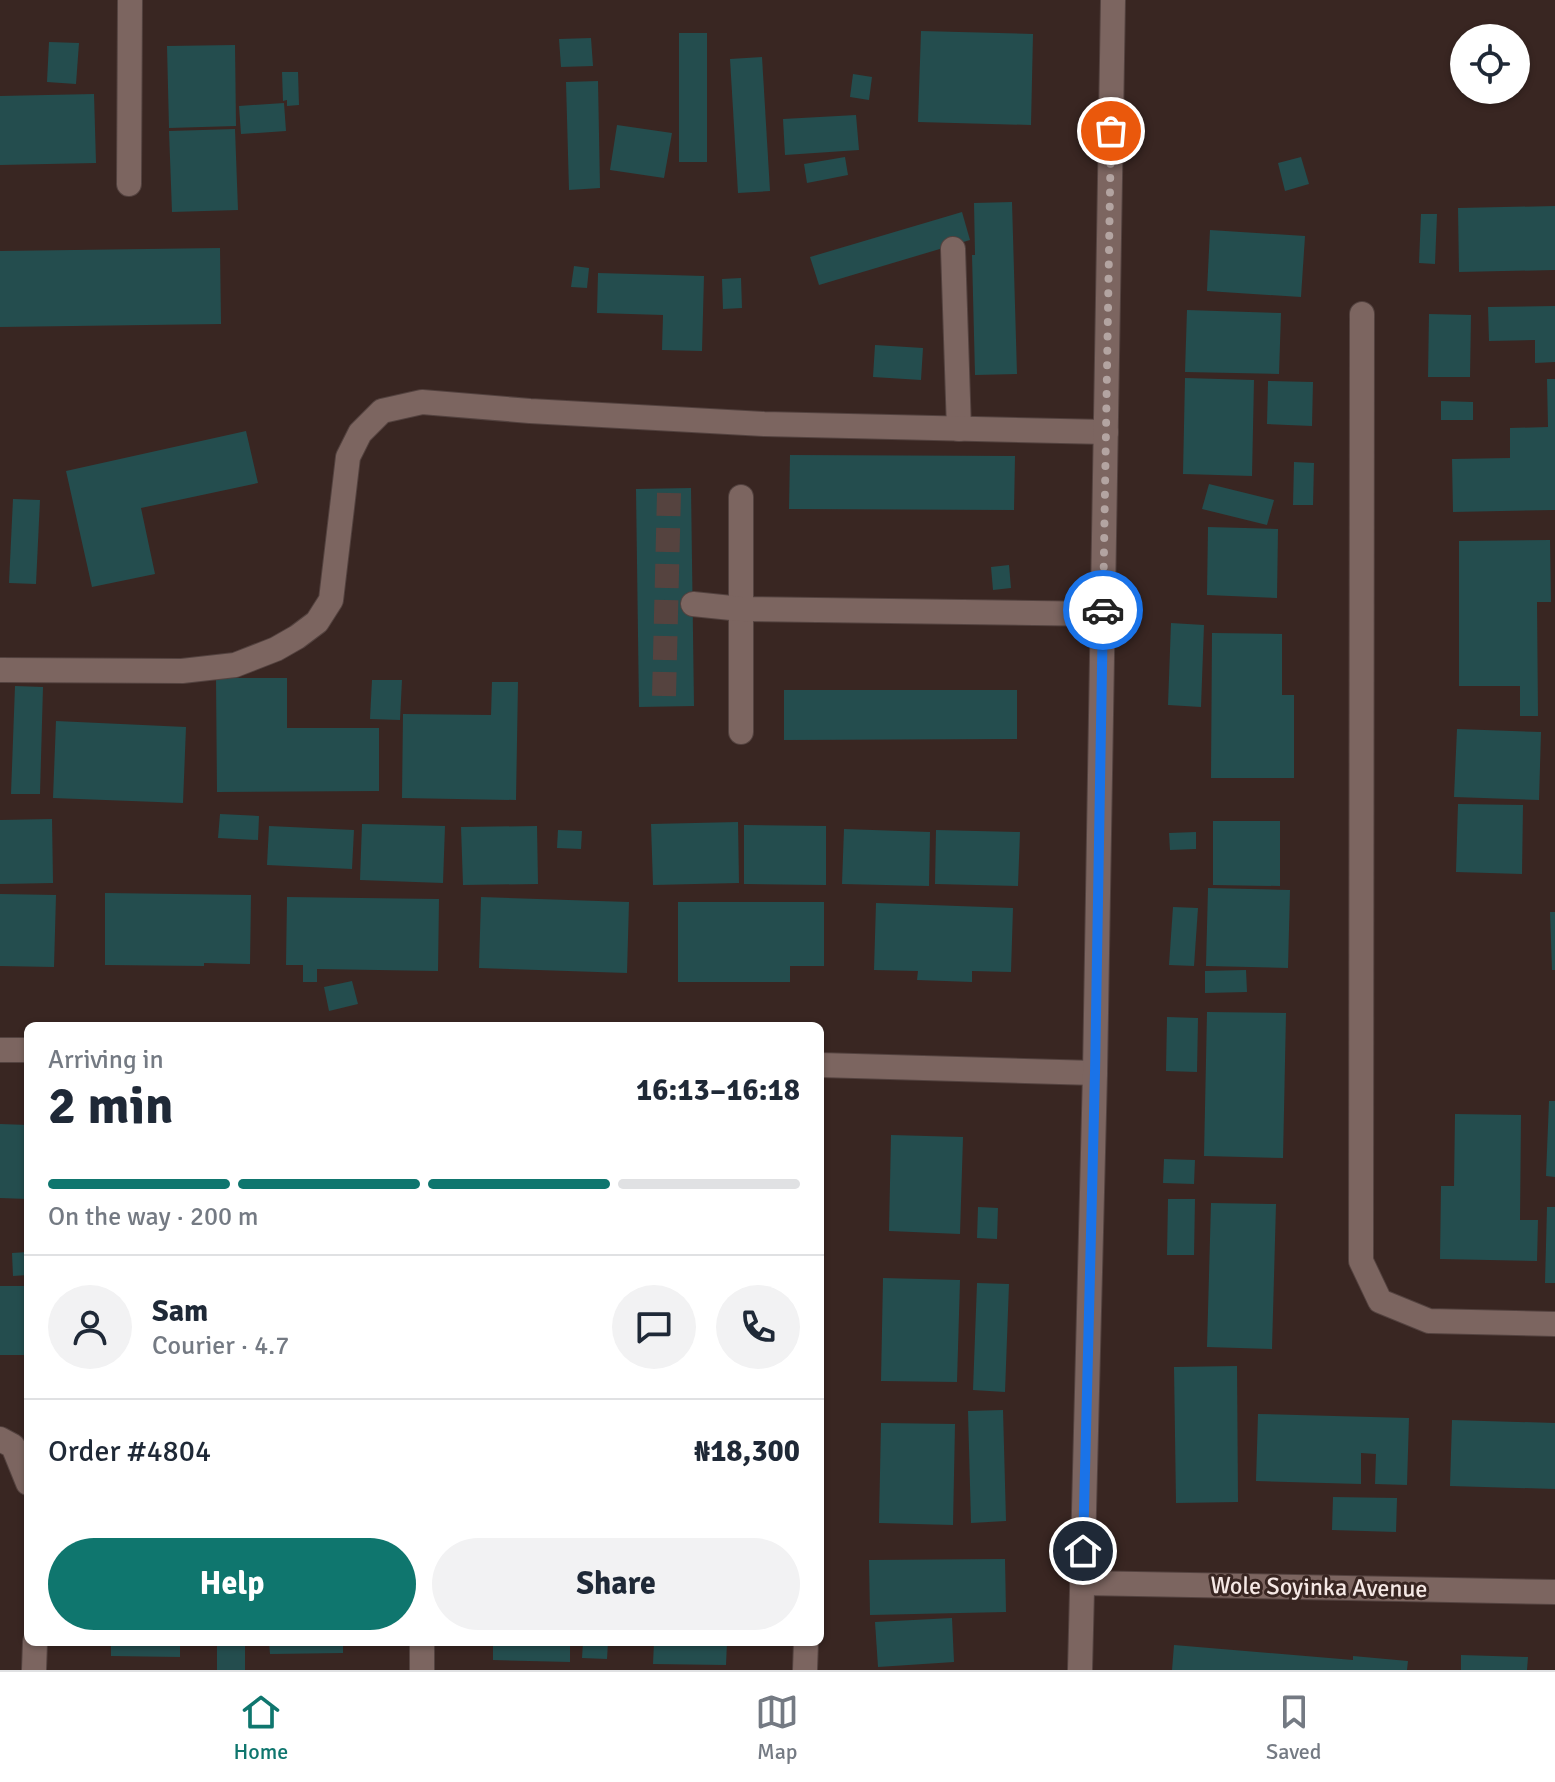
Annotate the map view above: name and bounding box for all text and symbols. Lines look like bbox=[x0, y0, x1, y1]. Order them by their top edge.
map controls bbox=[1450, 24, 1530, 104]
button: locate bbox=[1450, 24, 1530, 104]
pin bbox=[1077, 97, 1145, 165]
icon: bag bbox=[1089, 109, 1133, 153]
courier bbox=[1063, 570, 1143, 650]
icon: car bbox=[1081, 588, 1125, 632]
text: Arriving in bbox=[48, 1044, 164, 1076]
text: 16:13–16:18 bbox=[636, 1072, 800, 1109]
text: 2 min bbox=[48, 1074, 174, 1138]
text: On the way · 200 m bbox=[48, 1201, 258, 1233]
button: person bbox=[48, 1285, 132, 1369]
button: chat bbox=[612, 1285, 696, 1369]
button: phone bbox=[716, 1285, 800, 1369]
text: Sam bbox=[152, 1293, 208, 1330]
text: Courier · 4.7 bbox=[152, 1330, 289, 1362]
text: Order #4804 bbox=[48, 1433, 211, 1470]
text: ₦18,300 bbox=[694, 1433, 800, 1470]
pin bbox=[1049, 1517, 1117, 1585]
icon: home bbox=[1061, 1529, 1105, 1573]
button: Help bbox=[48, 1538, 416, 1630]
button: Share bbox=[432, 1538, 800, 1630]
street label: Wole Soyinka Avenue bbox=[1210, 1570, 1428, 1604]
tab: Home bbox=[233, 1690, 288, 1765]
tab: Map bbox=[755, 1690, 799, 1765]
tab: Saved bbox=[1266, 1690, 1322, 1765]

